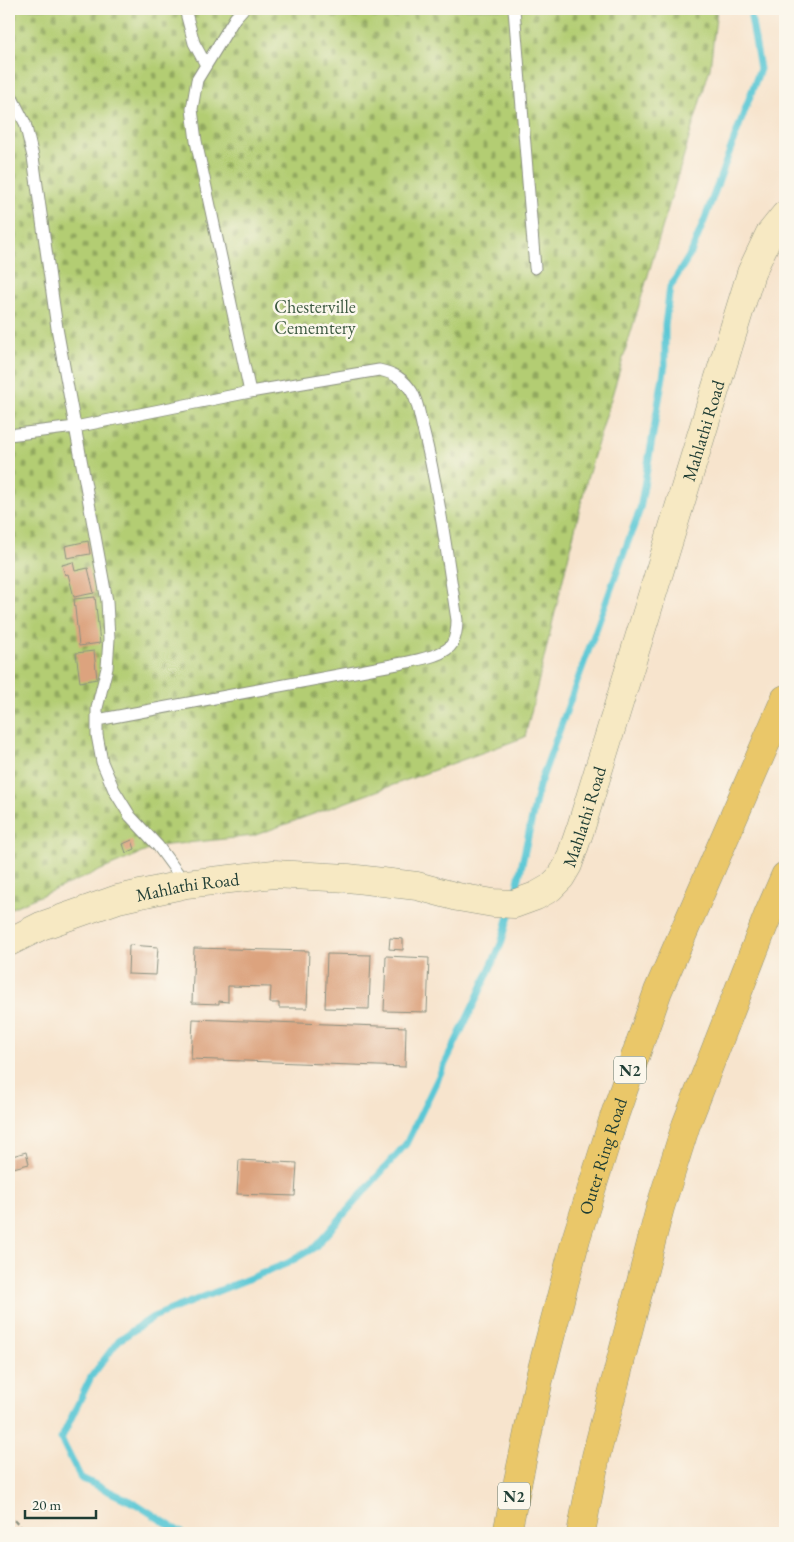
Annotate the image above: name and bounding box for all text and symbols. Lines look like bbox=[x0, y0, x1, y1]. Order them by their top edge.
park label: Chesterville Cememtery bbox=[274, 295, 356, 339]
street label: Mahlathi Road bbox=[676, 376, 729, 484]
street label: Mahlathi Road bbox=[557, 763, 611, 870]
street label: Mahlathi Road bbox=[133, 866, 241, 906]
road number: N2 bbox=[614, 1056, 646, 1084]
street label: Outer Ring Road bbox=[573, 1094, 632, 1217]
road number: N2 bbox=[498, 1482, 530, 1510]
scale bar bbox=[25, 1487, 96, 1519]
text: 20 m bbox=[32, 1495, 61, 1514]

